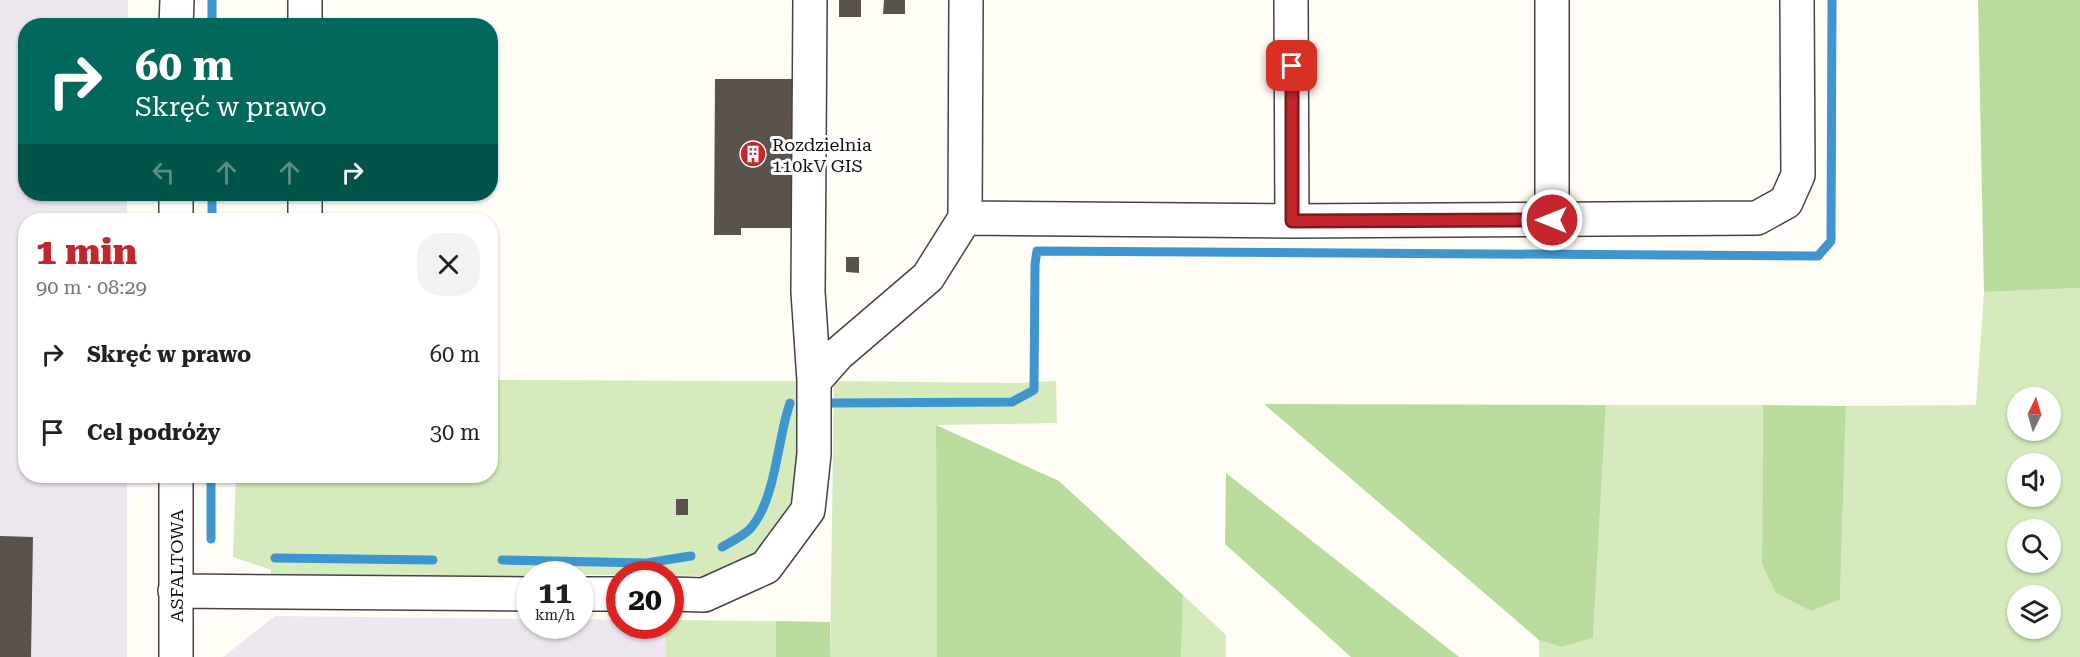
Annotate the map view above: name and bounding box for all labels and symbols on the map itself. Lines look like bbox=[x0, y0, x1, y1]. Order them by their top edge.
pin bbox=[1266, 40, 1317, 91]
place label: Rozdzielnia 110kV GIS bbox=[772, 134, 872, 176]
building icon: Rozdzielnia 110kV GIS bbox=[738, 139, 768, 169]
position arrow bbox=[1520, 188, 1584, 252]
north arrow bbox=[2007, 387, 2061, 441]
street label: ASFALTOWA bbox=[166, 509, 187, 623]
speed limit sign: 20 bbox=[606, 561, 684, 639]

